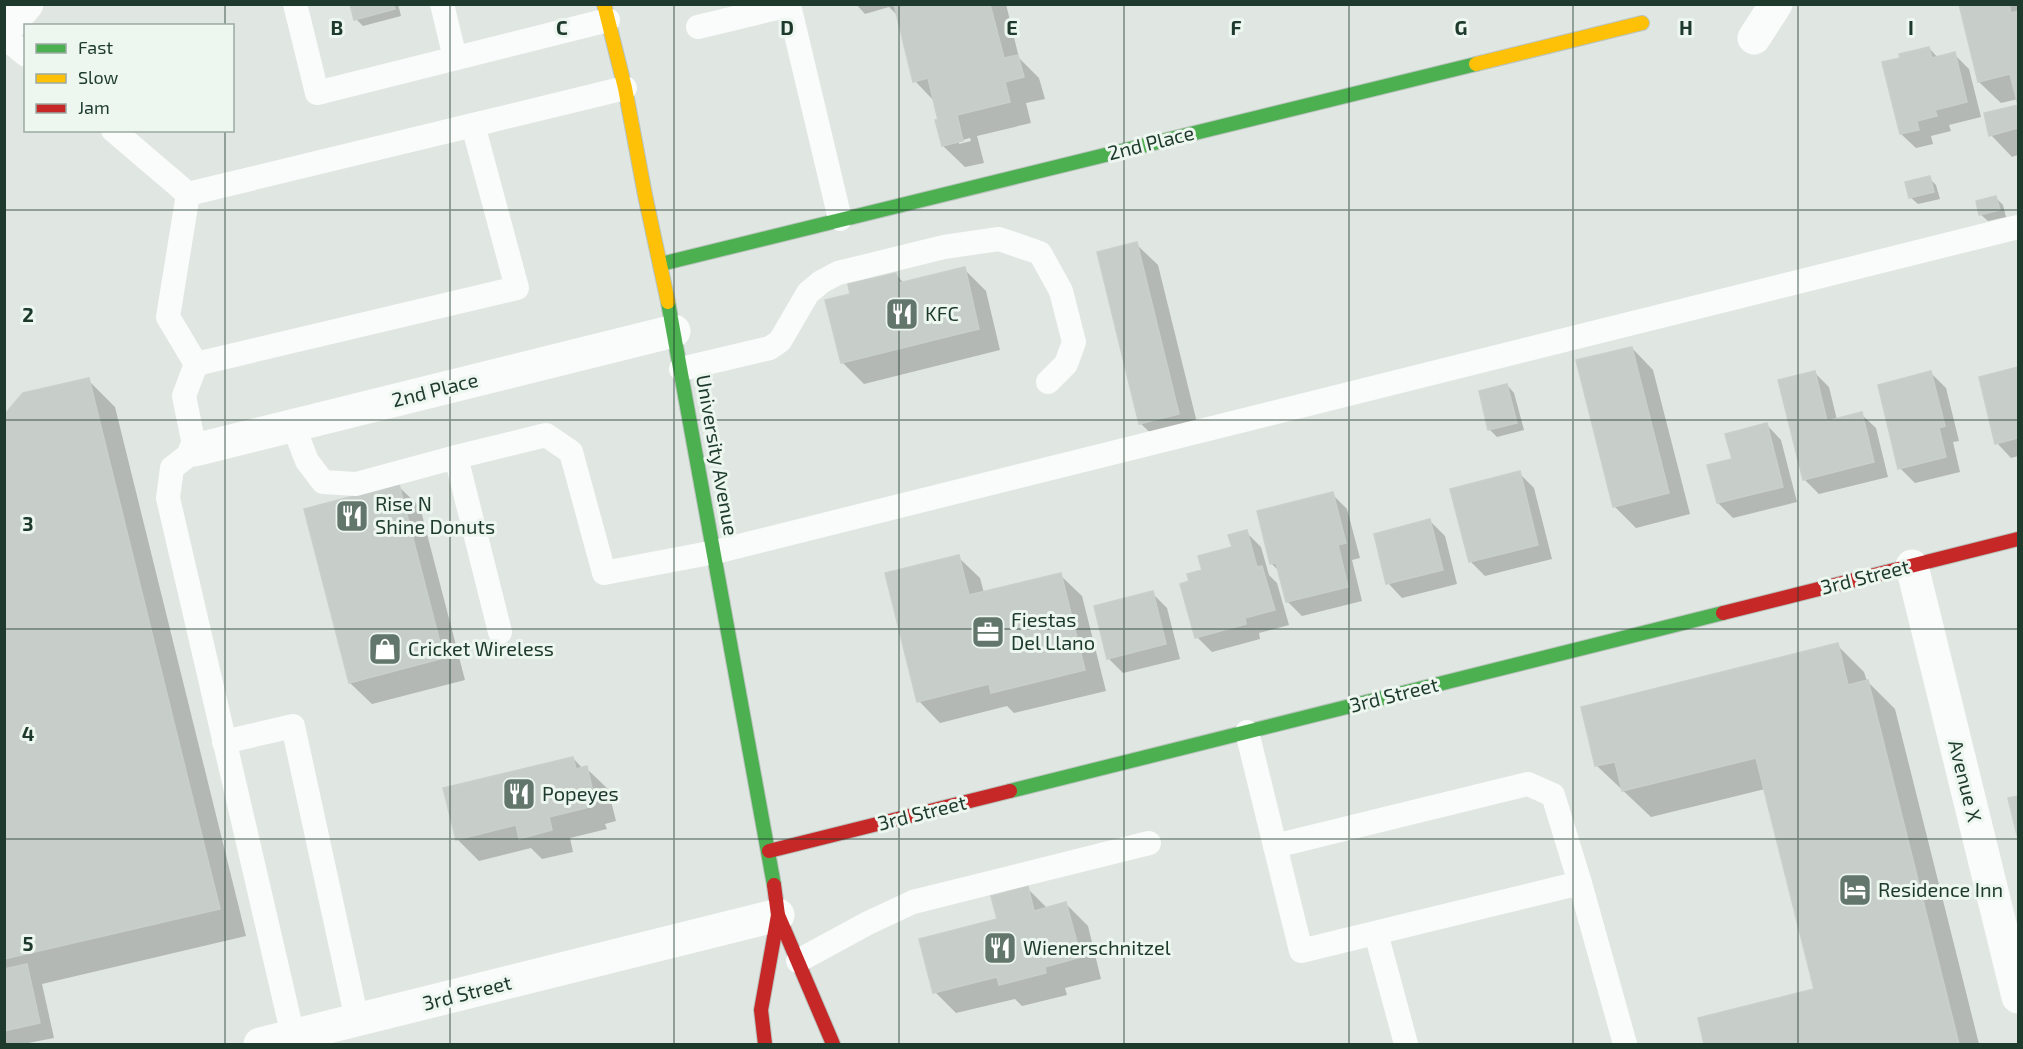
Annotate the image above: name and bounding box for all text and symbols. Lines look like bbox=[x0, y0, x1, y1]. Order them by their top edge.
text: B bbox=[331, 15, 343, 39]
text: C bbox=[556, 15, 568, 39]
text: D bbox=[780, 15, 794, 39]
text: E bbox=[1006, 15, 1018, 39]
text: F bbox=[1230, 15, 1242, 39]
text: G bbox=[1455, 15, 1467, 39]
text: H bbox=[1679, 15, 1693, 39]
text: I bbox=[1908, 15, 1914, 39]
legend bbox=[24, 24, 234, 132]
text: Fast bbox=[78, 36, 113, 58]
text: Slow bbox=[78, 66, 119, 88]
text: Jam bbox=[78, 96, 110, 118]
street label: 2nd Place bbox=[1105, 120, 1196, 164]
restaurant icon: KFC bbox=[884, 296, 920, 332]
place label: KFC bbox=[925, 301, 959, 325]
text: 2 bbox=[22, 302, 34, 326]
street label: 2nd Place bbox=[389, 367, 480, 411]
street label: University Avenue bbox=[692, 372, 744, 537]
place label: Rise N Shine Donuts bbox=[375, 491, 495, 538]
restaurant icon: Rise N Shine Donuts bbox=[334, 498, 370, 534]
text: 3 bbox=[22, 511, 34, 535]
street label: 3rd Street bbox=[1818, 553, 1912, 599]
place label: Fiestas Del Llano bbox=[1011, 607, 1095, 654]
office icon: Fiestas Del Llano bbox=[970, 614, 1006, 650]
shop icon: Cricket Wireless bbox=[367, 631, 403, 667]
place label: Cricket Wireless bbox=[408, 636, 554, 660]
street label: 3rd Street bbox=[1347, 671, 1441, 717]
text: 4 bbox=[22, 721, 35, 745]
street label: Avenue X bbox=[1944, 737, 1988, 824]
restaurant icon: Popeyes bbox=[501, 776, 537, 812]
place label: Popeyes bbox=[542, 781, 619, 805]
street label: 3rd Street bbox=[875, 789, 969, 835]
hotel icon: Residence Inn bbox=[1837, 872, 1873, 908]
place label: Residence Inn bbox=[1878, 877, 2003, 901]
restaurant icon: Wienerschnitzel bbox=[982, 930, 1018, 966]
text: 5 bbox=[22, 931, 34, 955]
place label: Wienerschnitzel bbox=[1023, 935, 1171, 959]
street label: 3rd Street bbox=[420, 969, 514, 1015]

